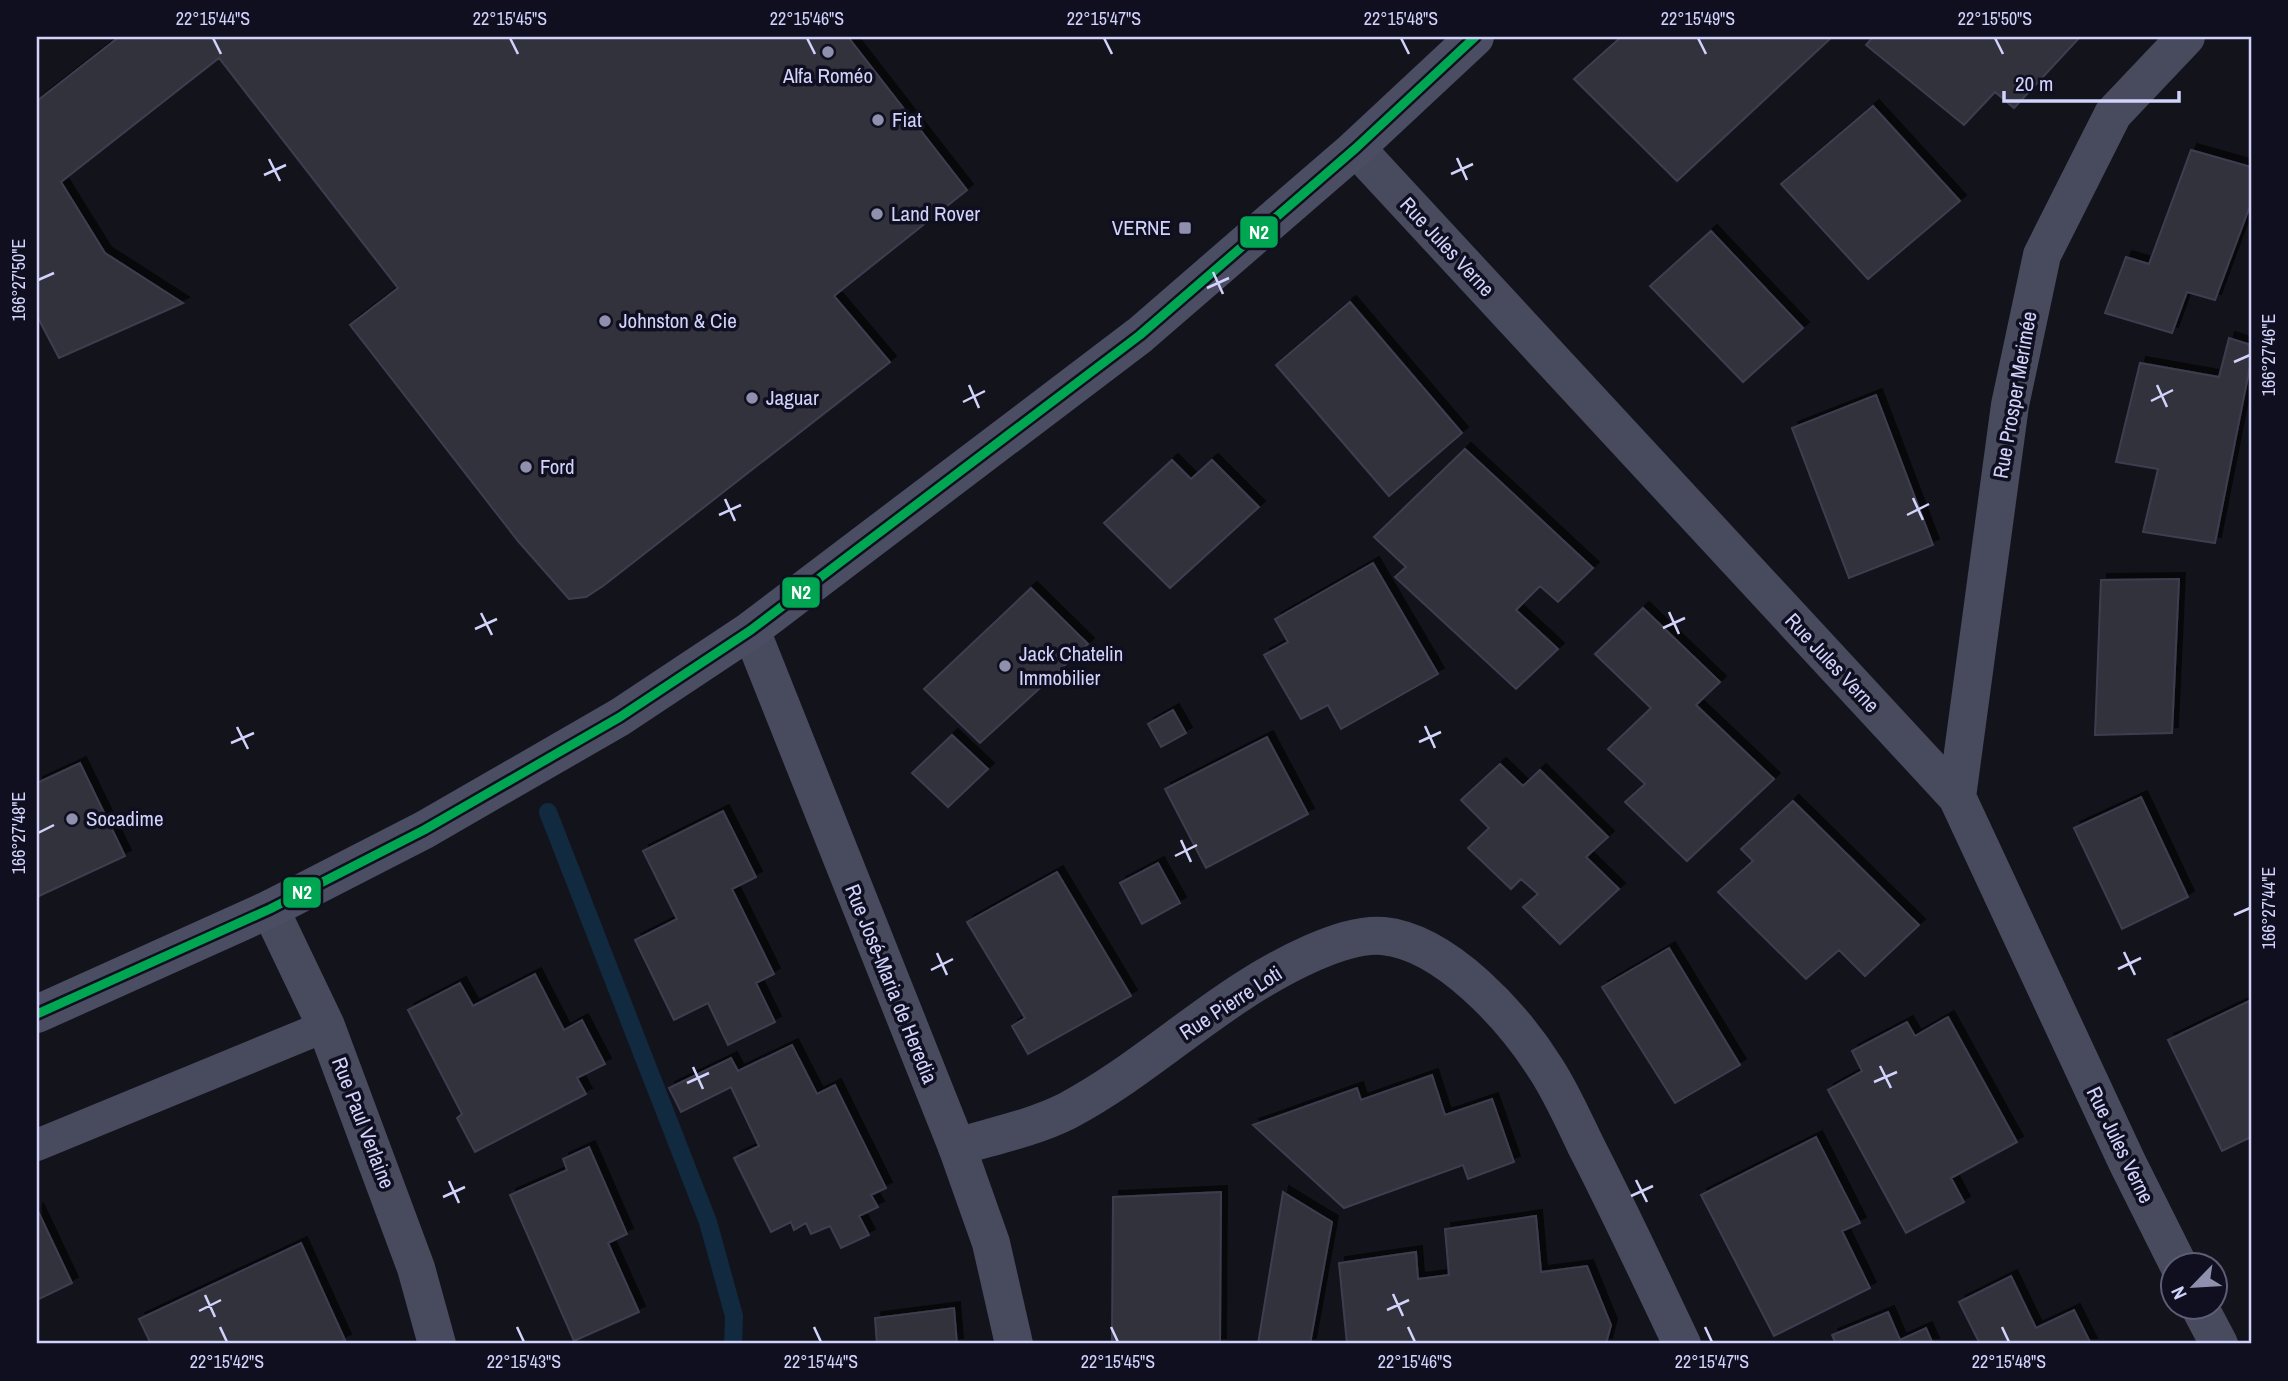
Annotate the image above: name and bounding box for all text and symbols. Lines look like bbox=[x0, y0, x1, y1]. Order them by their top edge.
text: 22°15'44"S bbox=[176, 6, 250, 31]
text: 22°15'45"S bbox=[473, 6, 547, 31]
text: 22°15'46"S bbox=[770, 6, 844, 31]
text: 22°15'47"S bbox=[1067, 6, 1141, 31]
text: 22°15'48"S bbox=[1364, 6, 1438, 31]
text: 22°15'49"S bbox=[1661, 6, 1735, 31]
text: 22°15'50"S bbox=[1958, 6, 2032, 31]
marker: Alfa Roméo bbox=[820, 44, 836, 60]
scale bar bbox=[2004, 60, 2180, 104]
place label: Alfa Roméo bbox=[782, 61, 873, 90]
text: 20 m bbox=[2015, 69, 2053, 98]
place label: Fiat bbox=[892, 105, 922, 134]
marker: Fiat bbox=[870, 112, 886, 128]
street label: Rue Jules Verne bbox=[1394, 191, 1501, 303]
place label: Land Rover bbox=[891, 199, 980, 228]
marker: Land Rover bbox=[869, 206, 885, 222]
place label: VERNE bbox=[1112, 213, 1171, 242]
line badge: N2 bbox=[1239, 215, 1279, 249]
text: N2 bbox=[1249, 219, 1269, 245]
marker: VERNE bbox=[1177, 220, 1193, 236]
text: 166°27'50"E bbox=[6, 239, 31, 321]
place label: Johnston & Cie bbox=[619, 306, 737, 335]
street label: Rue Prosper Merimée bbox=[1986, 309, 2043, 481]
marker: Johnston & Cie bbox=[597, 313, 613, 329]
text: 166°27'46"E bbox=[2256, 314, 2281, 396]
place label: Jaguar bbox=[766, 383, 819, 412]
marker: Jaguar bbox=[744, 390, 760, 406]
place label: Ford bbox=[540, 452, 575, 481]
marker: Ford bbox=[518, 459, 534, 475]
line badge: N2 bbox=[781, 576, 821, 609]
text: N2 bbox=[791, 579, 811, 605]
street label: Rue Jules Verne bbox=[1779, 607, 1886, 719]
place label: Jack Chatelin Immobilier bbox=[1019, 639, 1123, 692]
marker: Jack Chatelin Immobilier bbox=[997, 658, 1013, 674]
text: 166°27'48"E bbox=[6, 792, 31, 874]
place label: Socadime bbox=[86, 804, 164, 833]
marker: Socadime bbox=[64, 811, 80, 827]
text: 166°27'44"E bbox=[2256, 867, 2281, 949]
line badge: N2 bbox=[282, 876, 322, 909]
text: N2 bbox=[292, 879, 312, 905]
street label: Rue José-Maria de Heredia bbox=[838, 880, 945, 1088]
street label: Rue Pierre Loti bbox=[1174, 959, 1288, 1047]
street label: Rue Paul Verlaine bbox=[325, 1053, 402, 1193]
street label: Rue Jules Verne bbox=[2080, 1082, 2161, 1208]
north arrow bbox=[2158, 1252, 2228, 1322]
text: N bbox=[2164, 1283, 2193, 1304]
text: 22°15'42"S bbox=[190, 1349, 264, 1374]
text: 22°15'43"S bbox=[487, 1349, 561, 1374]
text: 22°15'44"S bbox=[784, 1349, 858, 1374]
text: 22°15'45"S bbox=[1081, 1349, 1155, 1374]
text: 22°15'46"S bbox=[1378, 1349, 1452, 1374]
text: 22°15'47"S bbox=[1675, 1349, 1749, 1374]
text: 22°15'48"S bbox=[1972, 1349, 2046, 1374]

